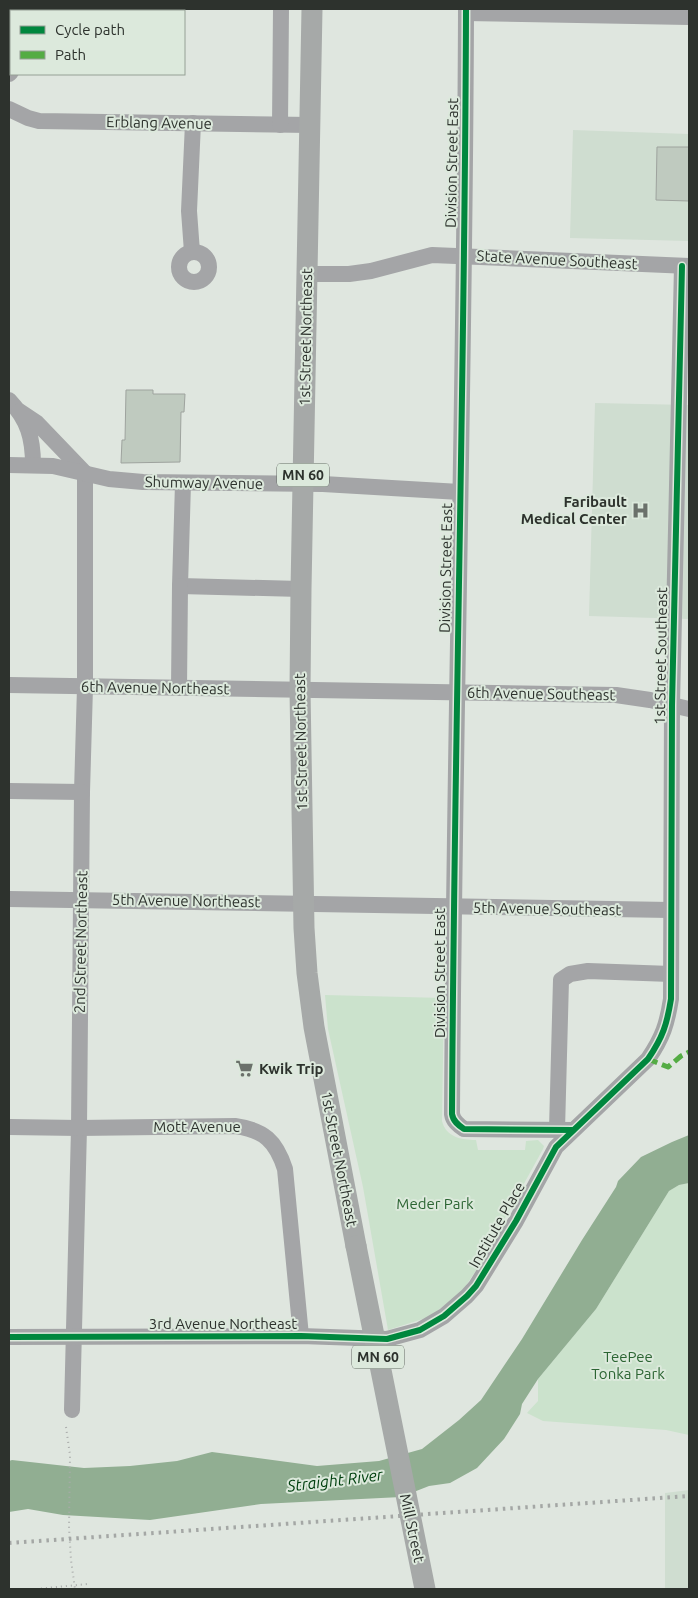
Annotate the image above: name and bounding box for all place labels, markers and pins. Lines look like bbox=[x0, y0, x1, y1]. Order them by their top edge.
place label: Faribault Medical Center bbox=[521, 493, 628, 527]
hospital icon: Faribault Medical Center bbox=[631, 501, 651, 521]
supermarket icon: Kwik Trip bbox=[235, 1059, 255, 1079]
place label: Kwik Trip bbox=[259, 1060, 324, 1077]

